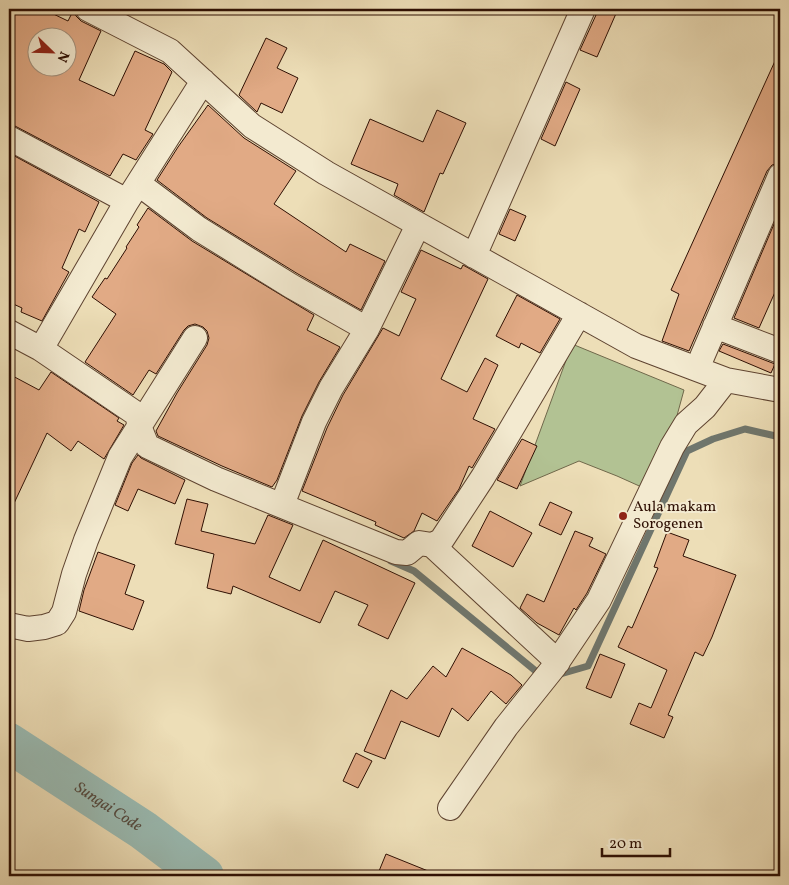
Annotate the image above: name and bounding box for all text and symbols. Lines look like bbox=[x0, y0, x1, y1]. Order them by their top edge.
north arrow bbox=[28, 28, 78, 78]
text: N bbox=[52, 48, 73, 65]
place label: Aula makam Sorogenen bbox=[633, 497, 716, 535]
marker: Aula makam Sorogenen bbox=[617, 510, 629, 522]
water label: Sungai Code bbox=[70, 777, 146, 837]
scale bar bbox=[602, 825, 669, 857]
text: 20 m bbox=[609, 834, 642, 855]

